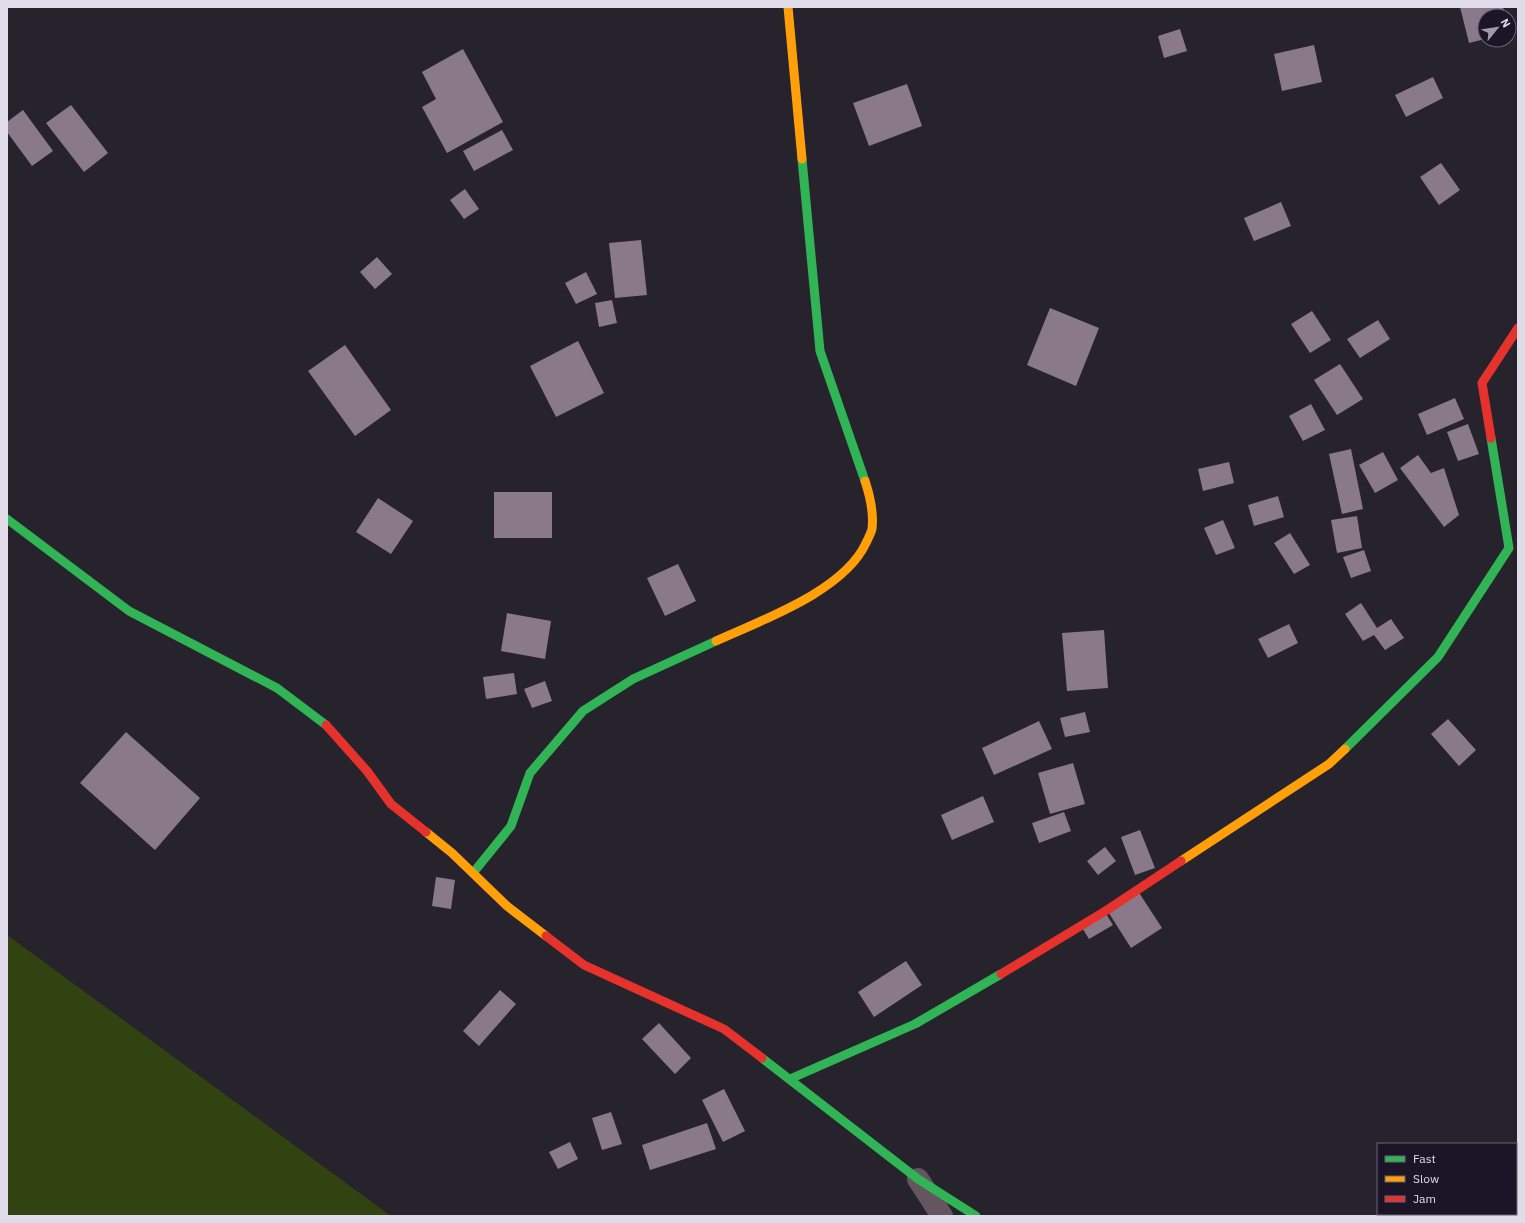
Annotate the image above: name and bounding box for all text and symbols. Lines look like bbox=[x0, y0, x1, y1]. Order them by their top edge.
north arrow bbox=[1477, 8, 1517, 48]
text: N bbox=[1498, 16, 1514, 30]
legend bbox=[1377, 1143, 1517, 1215]
text: Fast bbox=[1413, 1151, 1436, 1166]
text: Slow bbox=[1413, 1171, 1439, 1186]
text: Jam bbox=[1413, 1191, 1436, 1206]

